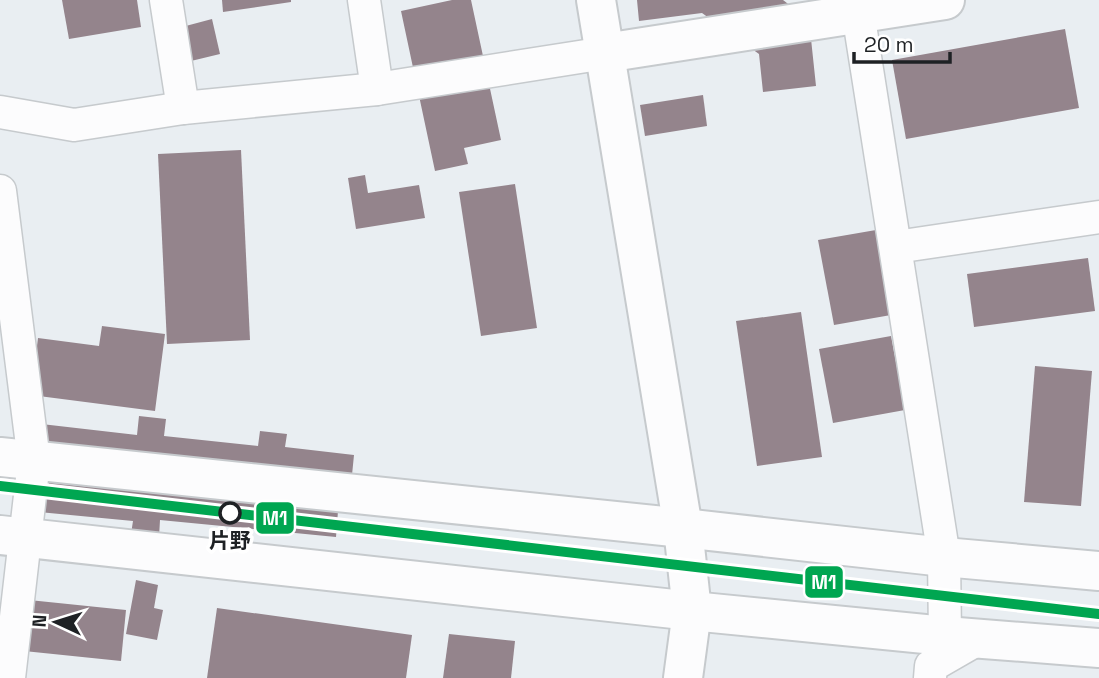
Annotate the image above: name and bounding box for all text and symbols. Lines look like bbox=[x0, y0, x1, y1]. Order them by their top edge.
scale bar bbox=[854, 21, 950, 65]
text: 20 m bbox=[864, 31, 914, 58]
line badge: M1 bbox=[255, 501, 295, 535]
marker: 片野 bbox=[219, 502, 241, 524]
text: M1 bbox=[262, 506, 288, 531]
place label: 片野 bbox=[209, 527, 251, 554]
line badge: M1 bbox=[804, 565, 844, 599]
text: M1 bbox=[811, 570, 837, 595]
north arrow bbox=[21, 587, 91, 657]
text: N bbox=[27, 614, 52, 628]

